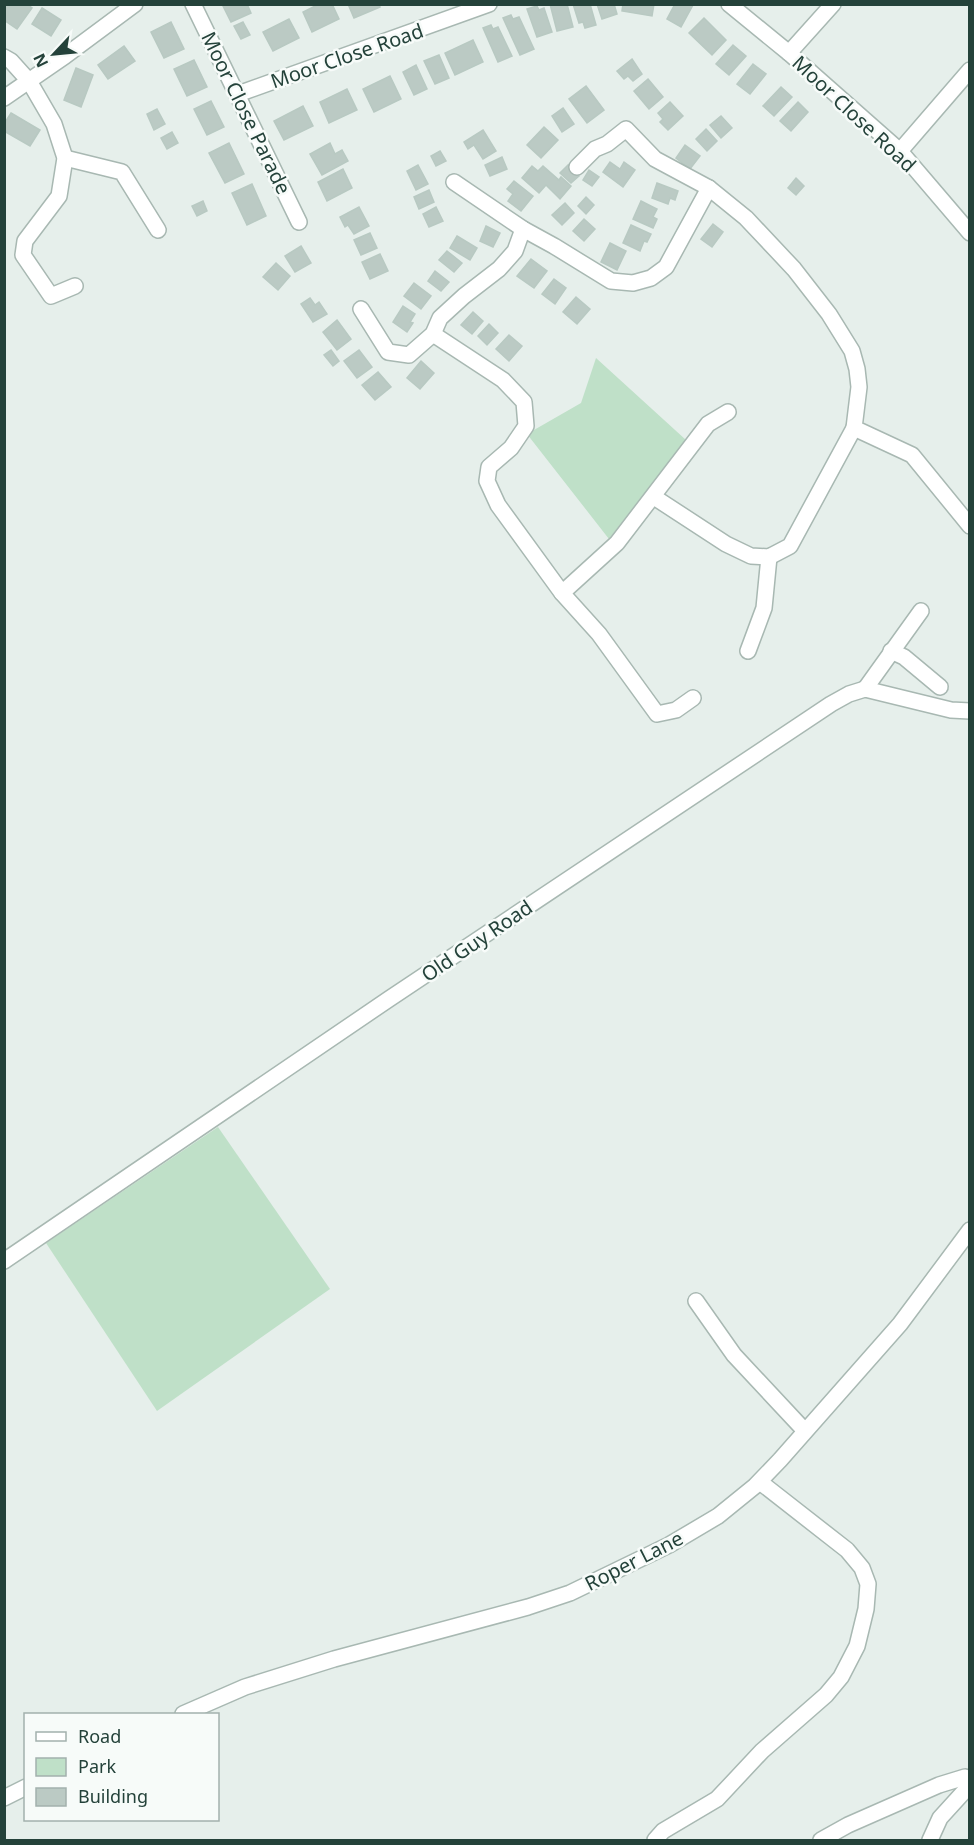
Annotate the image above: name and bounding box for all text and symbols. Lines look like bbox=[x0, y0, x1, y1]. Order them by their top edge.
street label: Moor Close Road bbox=[267, 17, 427, 94]
north arrow bbox=[24, 24, 84, 84]
street label: Moor Close Parade bbox=[195, 27, 298, 199]
street label: Moor Close Road bbox=[787, 49, 922, 178]
text: N bbox=[28, 50, 53, 71]
street label: Old Guy Road bbox=[416, 893, 538, 988]
street label: Roper Lane bbox=[580, 1524, 688, 1597]
legend bbox=[24, 1713, 219, 1821]
text: Road bbox=[78, 1724, 121, 1748]
text: Park bbox=[78, 1754, 116, 1778]
text: Building bbox=[78, 1784, 148, 1808]

